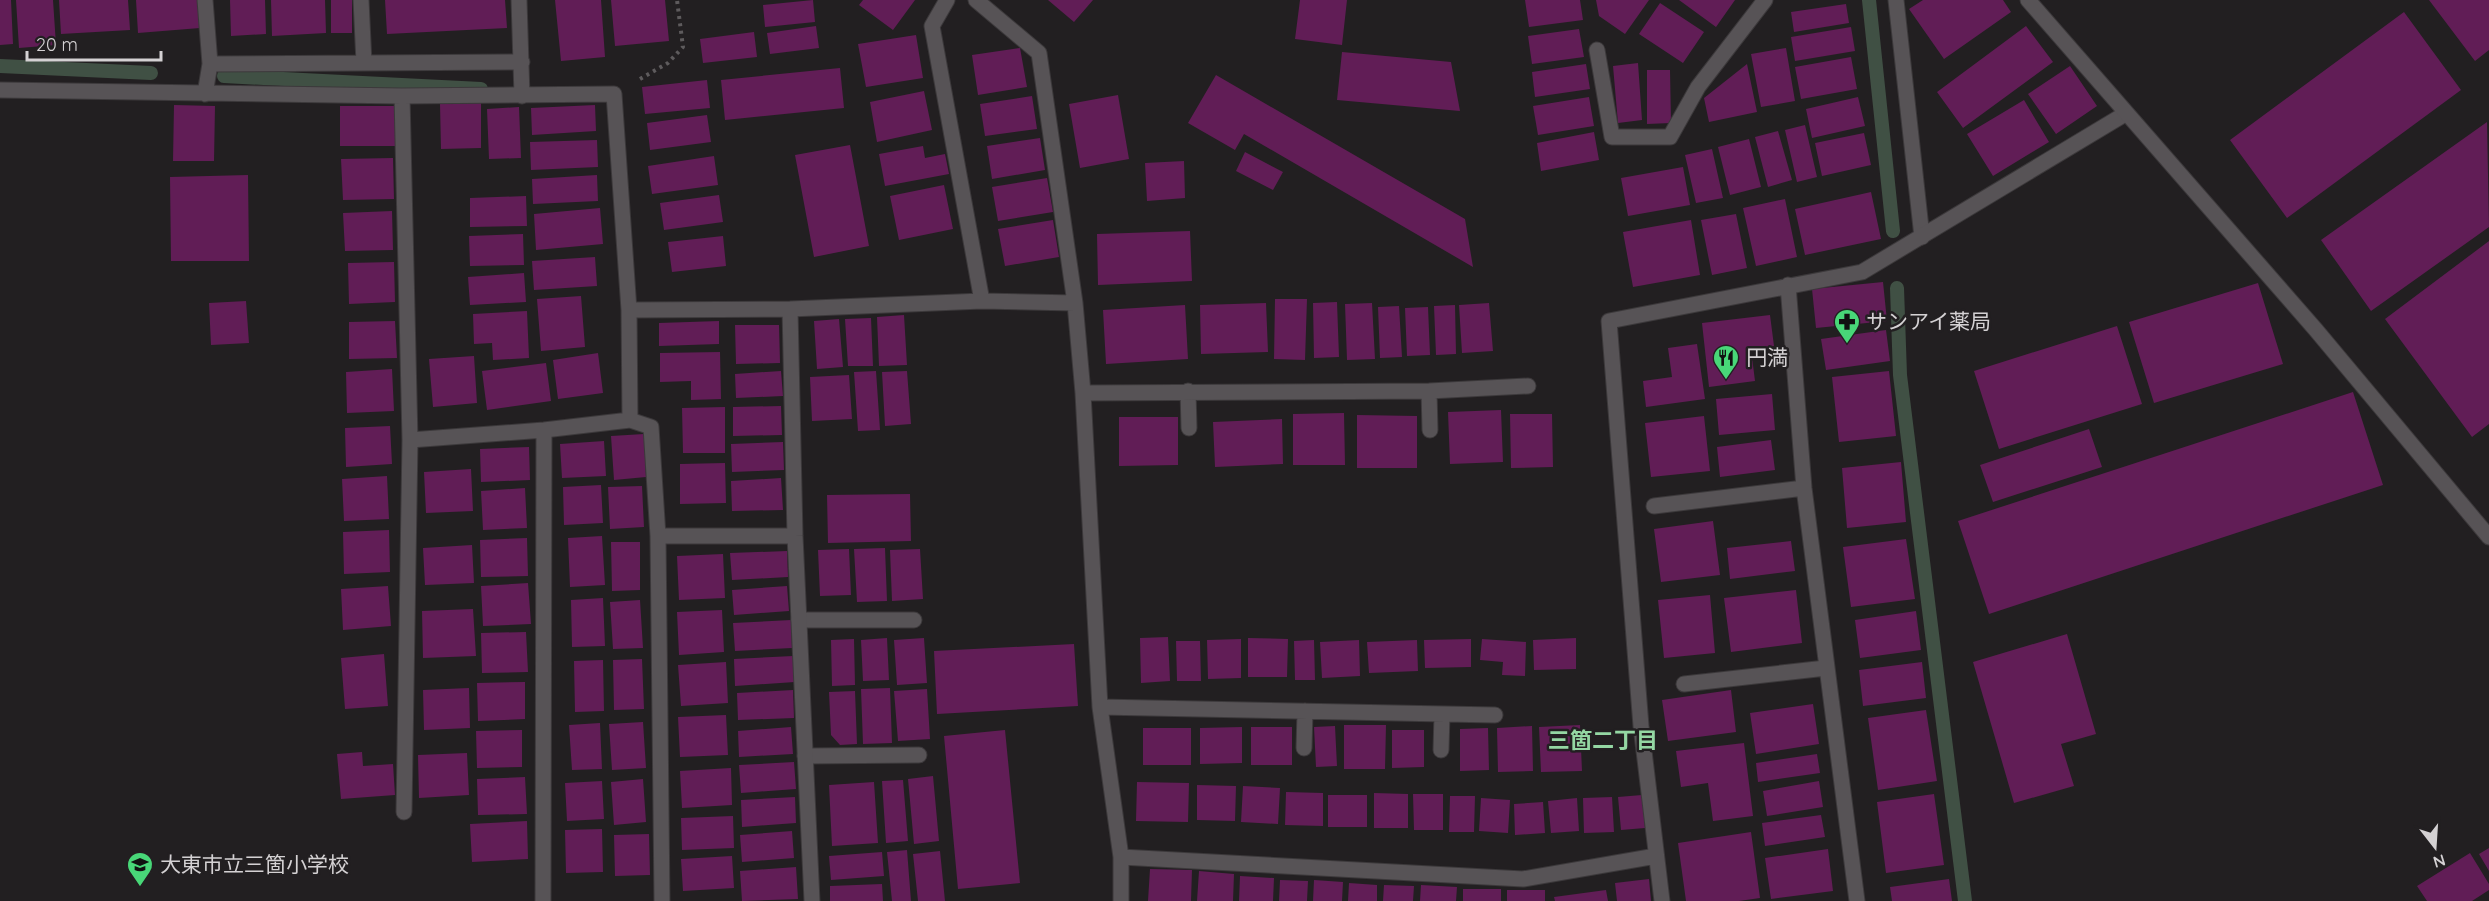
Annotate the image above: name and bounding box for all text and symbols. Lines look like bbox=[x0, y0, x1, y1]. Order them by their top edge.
scale bar bbox=[27, 24, 160, 62]
text: 20 m bbox=[36, 33, 78, 56]
pharmacy icon: サンアイ薬局 bbox=[1832, 307, 1862, 345]
place label: サンアイ薬局 bbox=[1866, 308, 1991, 334]
restaurant icon: 円満 bbox=[1711, 343, 1741, 381]
place label: 円満 bbox=[1746, 344, 1788, 370]
district label: 三箇二丁目 bbox=[1548, 726, 1658, 754]
north arrow bbox=[2405, 817, 2465, 877]
school or university icon: 大東市立三箇小学校 bbox=[125, 850, 155, 888]
text: N bbox=[2431, 850, 2448, 873]
place label: 大東市立三箇小学校 bbox=[160, 851, 349, 877]

